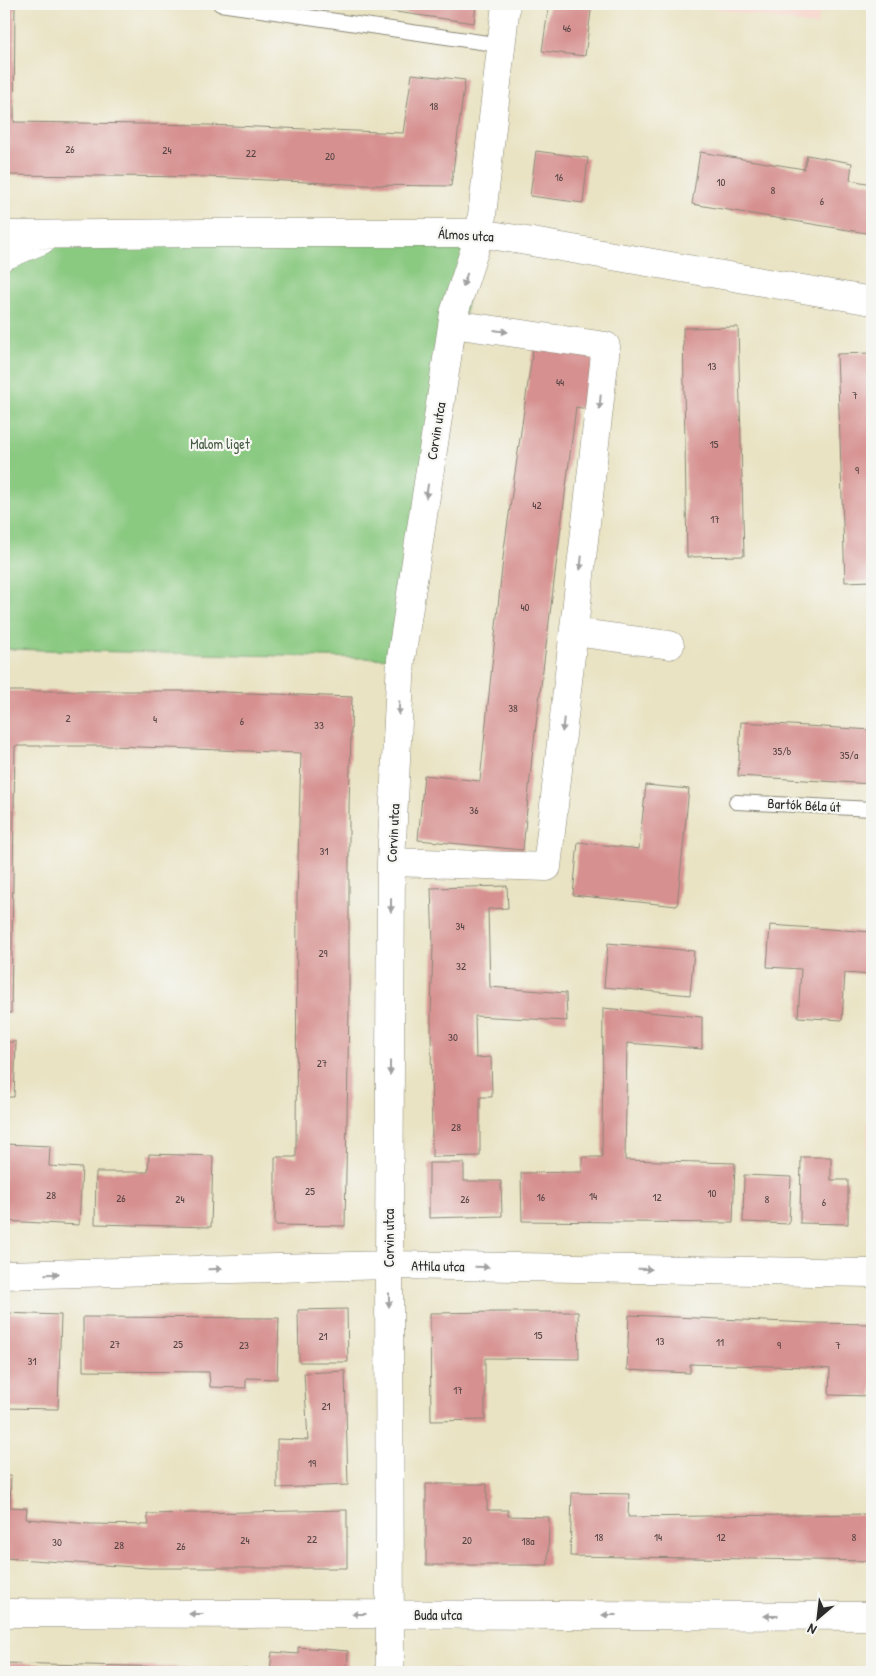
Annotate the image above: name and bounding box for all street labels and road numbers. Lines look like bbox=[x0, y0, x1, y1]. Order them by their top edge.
street label: Álmos utca bbox=[438, 224, 495, 245]
street label: Corvin utca bbox=[422, 400, 450, 461]
street label: Bartók Béla út bbox=[767, 793, 841, 816]
street label: Corvin utca bbox=[381, 803, 404, 863]
street label: Corvin utca bbox=[379, 1208, 398, 1267]
street label: Attila utca bbox=[411, 1256, 465, 1275]
street label: Buda utca bbox=[414, 1605, 463, 1624]

